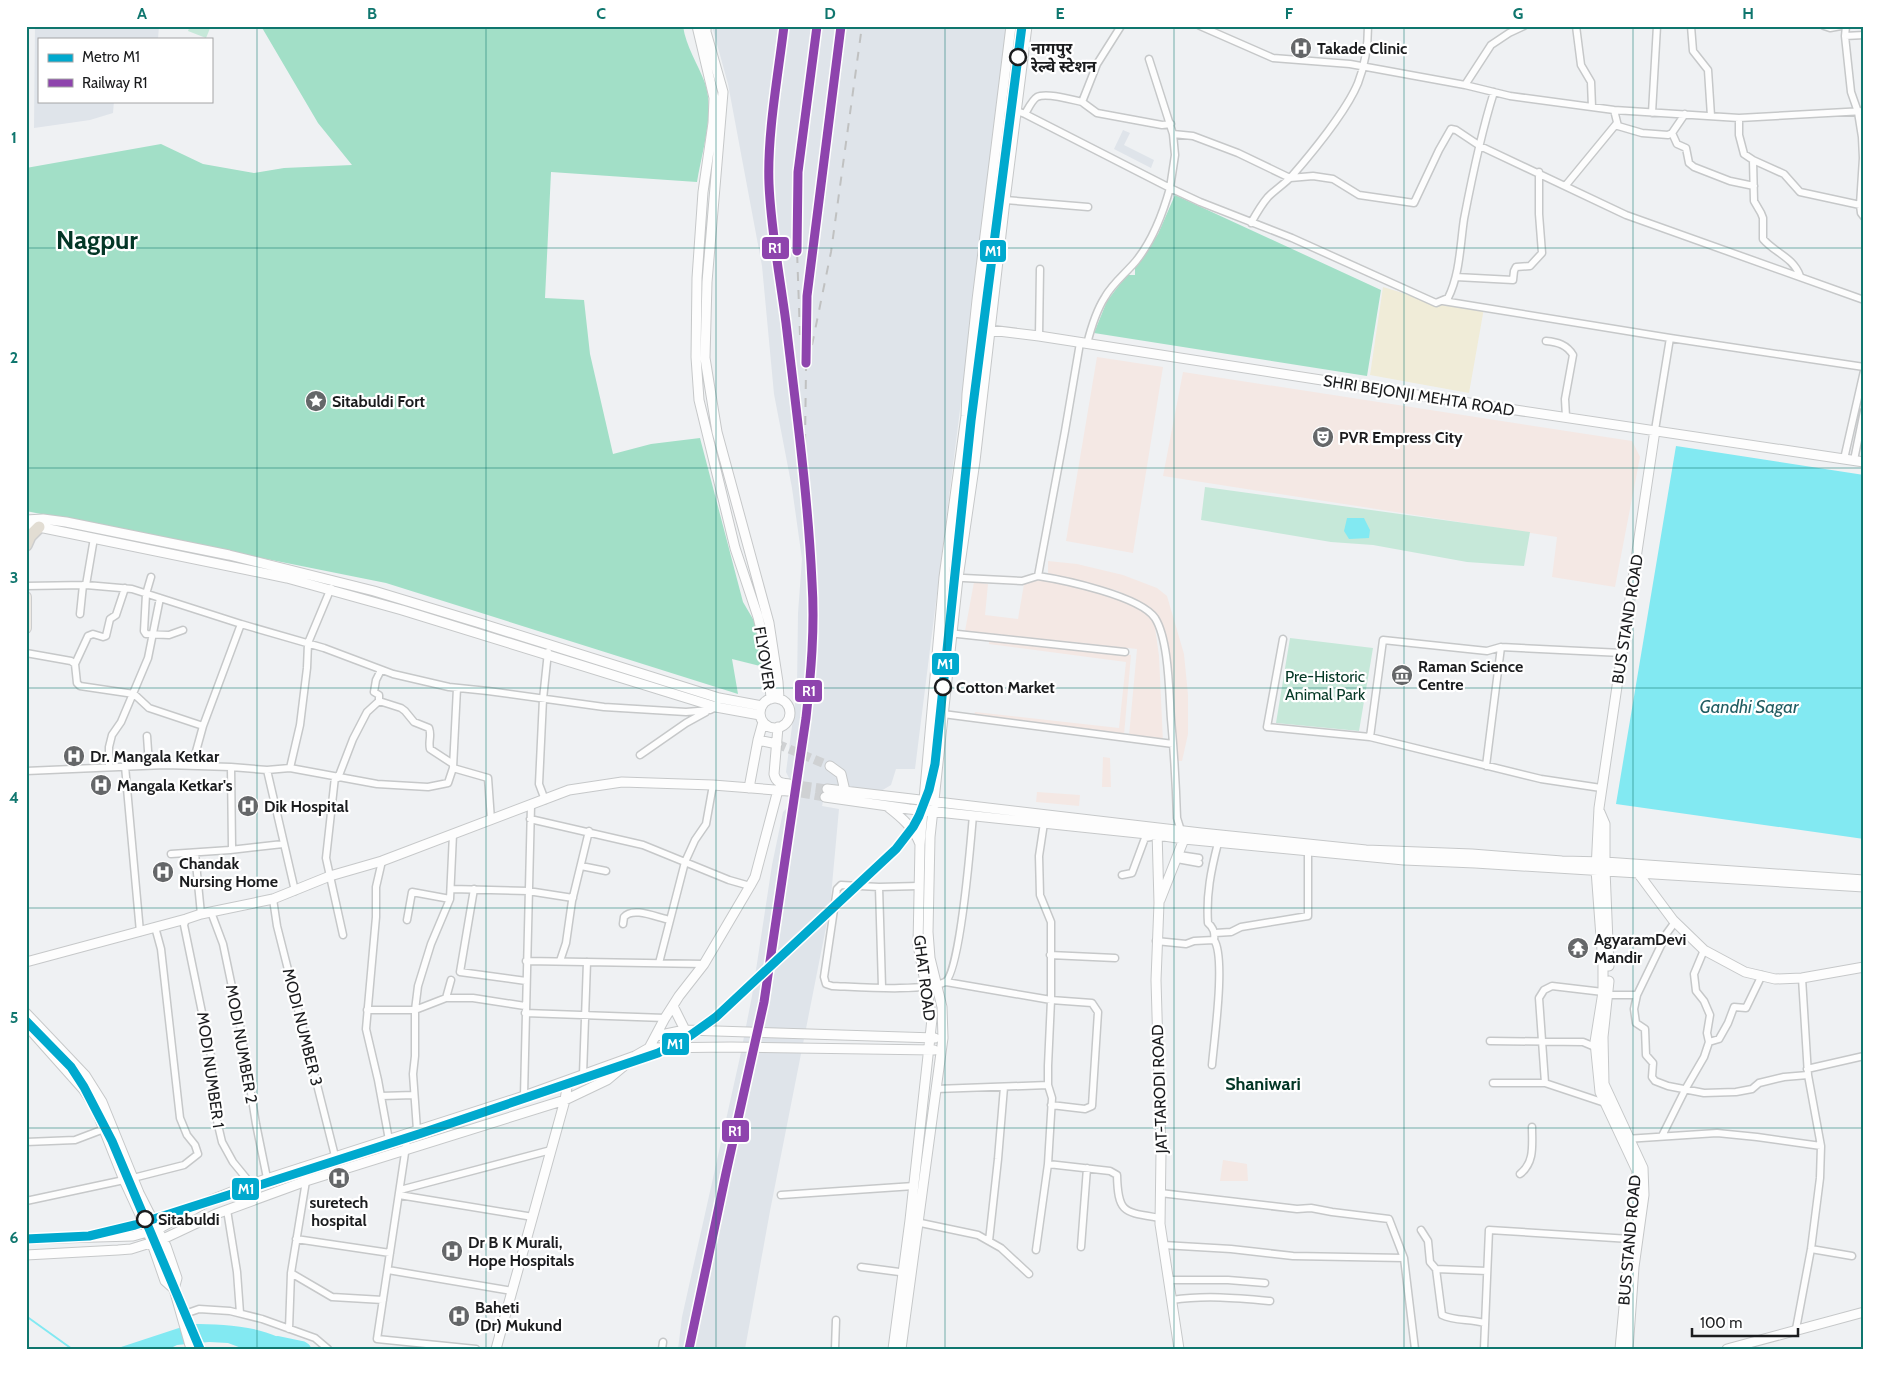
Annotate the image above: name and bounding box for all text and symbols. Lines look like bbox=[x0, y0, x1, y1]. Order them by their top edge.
text: A bbox=[137, 4, 147, 23]
text: B bbox=[367, 4, 377, 23]
text: C bbox=[596, 4, 606, 23]
text: D bbox=[824, 4, 836, 23]
text: E bbox=[1055, 4, 1065, 23]
text: F bbox=[1285, 4, 1294, 23]
text: G bbox=[1513, 4, 1523, 23]
text: H bbox=[1742, 4, 1754, 23]
hospital icon: Takade Clinic bbox=[1289, 36, 1313, 60]
legend bbox=[38, 38, 212, 102]
place label: नागपुर रेल्वे स्टेशन bbox=[1030, 39, 1098, 76]
place label: Takade Clinic bbox=[1317, 39, 1407, 58]
text: Metro M1 bbox=[82, 48, 140, 66]
marker: नागपुर रेल्वे स्टेशन bbox=[1009, 48, 1027, 66]
text: Railway R1 bbox=[82, 74, 147, 92]
text: 1 bbox=[11, 128, 17, 147]
district label: Nagpur bbox=[56, 224, 138, 256]
line badge: R1 bbox=[761, 236, 790, 260]
text: R1 bbox=[768, 239, 782, 257]
line badge: M1 bbox=[979, 239, 1007, 263]
text: M1 bbox=[985, 242, 1001, 260]
text: 2 bbox=[10, 348, 18, 367]
street label: SHRI BEJONJI MEHTA ROAD bbox=[1322, 371, 1516, 420]
place icon: Sitabuldi Fort bbox=[304, 389, 328, 413]
place label: Sitabuldi Fort bbox=[332, 392, 425, 411]
theatre icon: PVR Empress City bbox=[1311, 425, 1335, 449]
place label: PVR Empress City bbox=[1339, 428, 1463, 447]
street label: BUS STAND ROAD bbox=[1608, 553, 1647, 685]
text: 3 bbox=[10, 568, 18, 587]
street label: FLYOVER bbox=[750, 625, 779, 691]
line badge: M1 bbox=[931, 652, 960, 676]
text: M1 bbox=[937, 655, 953, 673]
place label: Raman Science Centre bbox=[1418, 657, 1523, 694]
museum icon: Raman Science Centre bbox=[1390, 663, 1414, 687]
park label: Pre-Historic Animal Park bbox=[1285, 667, 1366, 704]
marker: Cotton Market bbox=[934, 678, 952, 696]
place label: Cotton Market bbox=[956, 678, 1055, 697]
line badge: R1 bbox=[794, 679, 823, 703]
text: R1 bbox=[802, 682, 816, 700]
water label: Gandhi Sagar bbox=[1699, 696, 1800, 718]
hospital icon: Dr. Mangala Ketkar bbox=[62, 744, 86, 768]
place label: Dr. Mangala Ketkar bbox=[90, 747, 220, 766]
hospital icon: Mangala Ketkar's bbox=[89, 773, 113, 797]
place label: Mangala Ketkar's bbox=[117, 776, 233, 795]
text: 4 bbox=[9, 788, 19, 807]
hospital icon: Dik Hospital bbox=[236, 794, 260, 818]
place label: Dik Hospital bbox=[264, 797, 349, 816]
place label: Chandak Nursing Home bbox=[179, 854, 278, 891]
hospital icon: Chandak Nursing Home bbox=[151, 860, 175, 884]
place label: AgyaramDevi Mandir bbox=[1594, 930, 1686, 967]
street label: GHAT ROAD bbox=[910, 934, 939, 1022]
temple icon: AgyaramDevi Mandir bbox=[1566, 936, 1590, 960]
street label: MODI NUMBER 3 bbox=[279, 966, 326, 1088]
street label: MODI NUMBER 2 bbox=[222, 983, 261, 1105]
text: 5 bbox=[10, 1008, 18, 1027]
street label: MODI NUMBER 1 bbox=[193, 1011, 228, 1129]
street label: JAT-TARODI ROAD bbox=[1148, 1024, 1171, 1155]
line badge: M1 bbox=[661, 1032, 690, 1056]
text: M1 bbox=[667, 1035, 683, 1053]
district label: Shaniwari bbox=[1225, 1073, 1301, 1095]
line badge: R1 bbox=[721, 1119, 750, 1143]
text: R1 bbox=[728, 1122, 742, 1140]
hospital icon: suretech hospital bbox=[327, 1166, 351, 1190]
street label: BUS STAND ROAD bbox=[1614, 1174, 1645, 1306]
line badge: M1 bbox=[231, 1177, 260, 1201]
text: M1 bbox=[238, 1180, 254, 1198]
place label: suretech hospital bbox=[310, 1193, 368, 1230]
marker: Sitabuldi bbox=[136, 1210, 154, 1228]
place label: Sitabuldi bbox=[158, 1210, 220, 1229]
text: 6 bbox=[10, 1228, 19, 1247]
place label: Dr B K Murali, Hope Hospitals bbox=[468, 1233, 575, 1270]
hospital icon: Dr B K Murali, Hope Hospitals bbox=[440, 1239, 464, 1263]
place label: Baheti (Dr) Mukund bbox=[475, 1298, 562, 1335]
hospital icon: Baheti (Dr) Mukund bbox=[447, 1304, 471, 1328]
scale bar bbox=[1692, 1305, 1799, 1337]
text: 100 m bbox=[1700, 1314, 1742, 1332]

